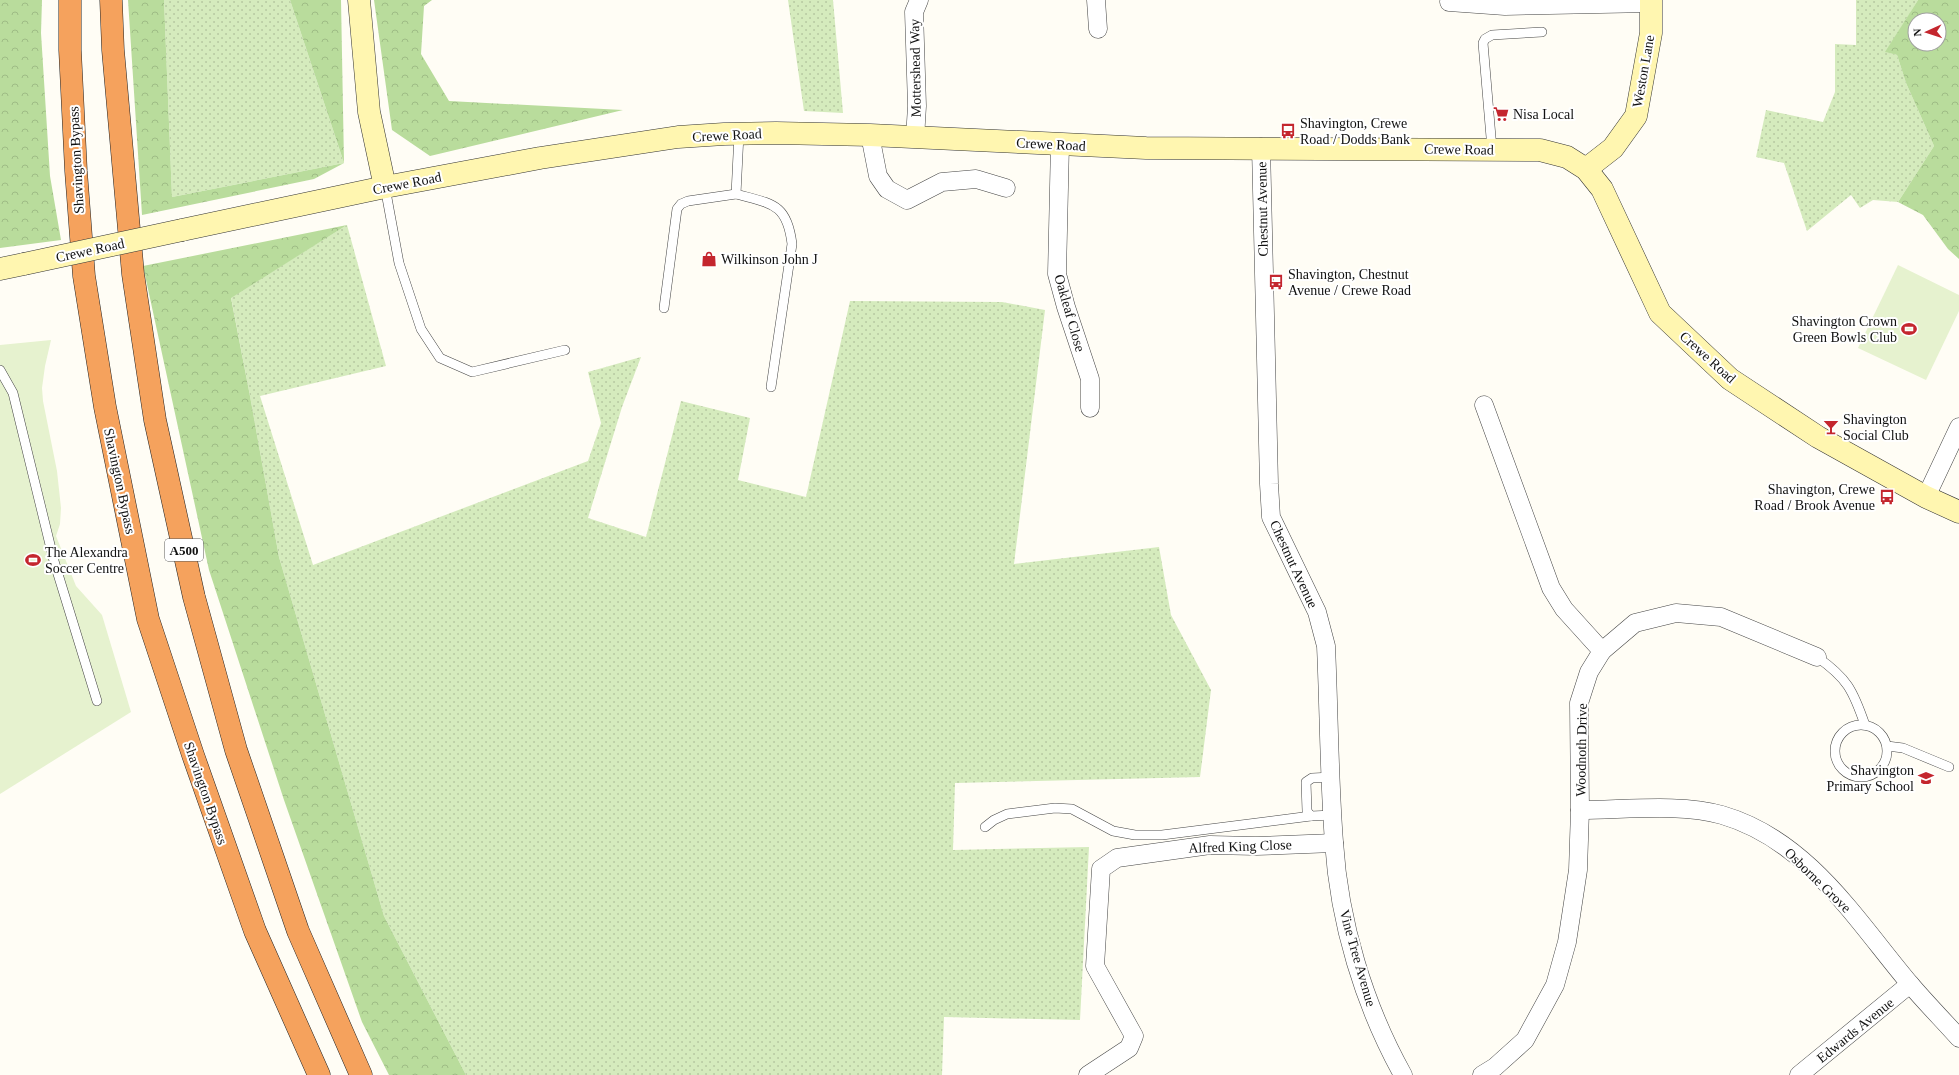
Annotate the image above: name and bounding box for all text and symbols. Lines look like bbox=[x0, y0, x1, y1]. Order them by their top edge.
north arrow bbox=[1907, 12, 1947, 52]
street label: Mottershead Way bbox=[907, 19, 924, 117]
text: N bbox=[1911, 28, 1923, 37]
street label: Weston Lane bbox=[1630, 34, 1657, 108]
supermarket icon: Nisa Local bbox=[1492, 105, 1510, 123]
street label: Shavington Bypass bbox=[66, 106, 87, 214]
place label: Nisa Local bbox=[1513, 107, 1574, 122]
place label: Shavington, Crewe Road / Dodds Bank bbox=[1300, 116, 1410, 147]
bus stop icon: Shavington, Crewe Road / Dodds Bank bbox=[1279, 122, 1297, 140]
street label: Crewe Road bbox=[692, 126, 762, 145]
street label: Crewe Road bbox=[1016, 135, 1086, 154]
street label: Crewe Road bbox=[1424, 141, 1494, 158]
street label: Chestnut Avenue bbox=[1254, 161, 1271, 257]
street label: Crewe Road bbox=[372, 169, 443, 197]
street label: Crewe Road bbox=[55, 236, 126, 265]
shop icon: Wilkinson John J bbox=[700, 250, 718, 268]
place label: Wilkinson John J bbox=[721, 252, 818, 267]
place label: Shavington, Chestnut Avenue / Crewe Road bbox=[1288, 267, 1411, 298]
street label: Oakleaf Close bbox=[1051, 273, 1088, 354]
bus stop icon: Shavington, Chestnut Avenue / Crewe Road bbox=[1267, 273, 1285, 291]
place label: Shavington Crown Green Bowls Club bbox=[1792, 314, 1897, 345]
sports icon: Shavington Crown Green Bowls Club bbox=[1900, 320, 1918, 338]
street label: Crewe Road bbox=[1677, 329, 1739, 386]
place label: Shavington Social Club bbox=[1843, 412, 1909, 443]
bar icon: Shavington Social Club bbox=[1822, 418, 1840, 436]
street label: Shavington Bypass bbox=[101, 427, 138, 535]
place label: Shavington, Crewe Road / Brook Avenue bbox=[1754, 482, 1875, 513]
bus stop icon: Shavington, Crewe Road / Brook Avenue bbox=[1878, 488, 1896, 506]
street label: Chestnut Avenue bbox=[1267, 518, 1320, 610]
road number: A500 bbox=[165, 539, 203, 561]
place label: The Alexandra Soccer Centre bbox=[45, 545, 129, 576]
sports icon: The Alexandra Soccer Centre bbox=[24, 551, 42, 569]
street label: Woodnoth Drive bbox=[1573, 703, 1590, 797]
street label: Shavington Bypass bbox=[181, 740, 230, 847]
place label: Shavington Primary School bbox=[1827, 763, 1914, 794]
school or university icon: Shavington Primary School bbox=[1917, 769, 1935, 787]
street label: Alfred King Close bbox=[1188, 837, 1292, 856]
street label: Osborne Grove bbox=[1782, 845, 1854, 916]
street label: Vine Tree Avenue bbox=[1337, 908, 1379, 1008]
street label: Edwards Avenue bbox=[1814, 995, 1897, 1066]

